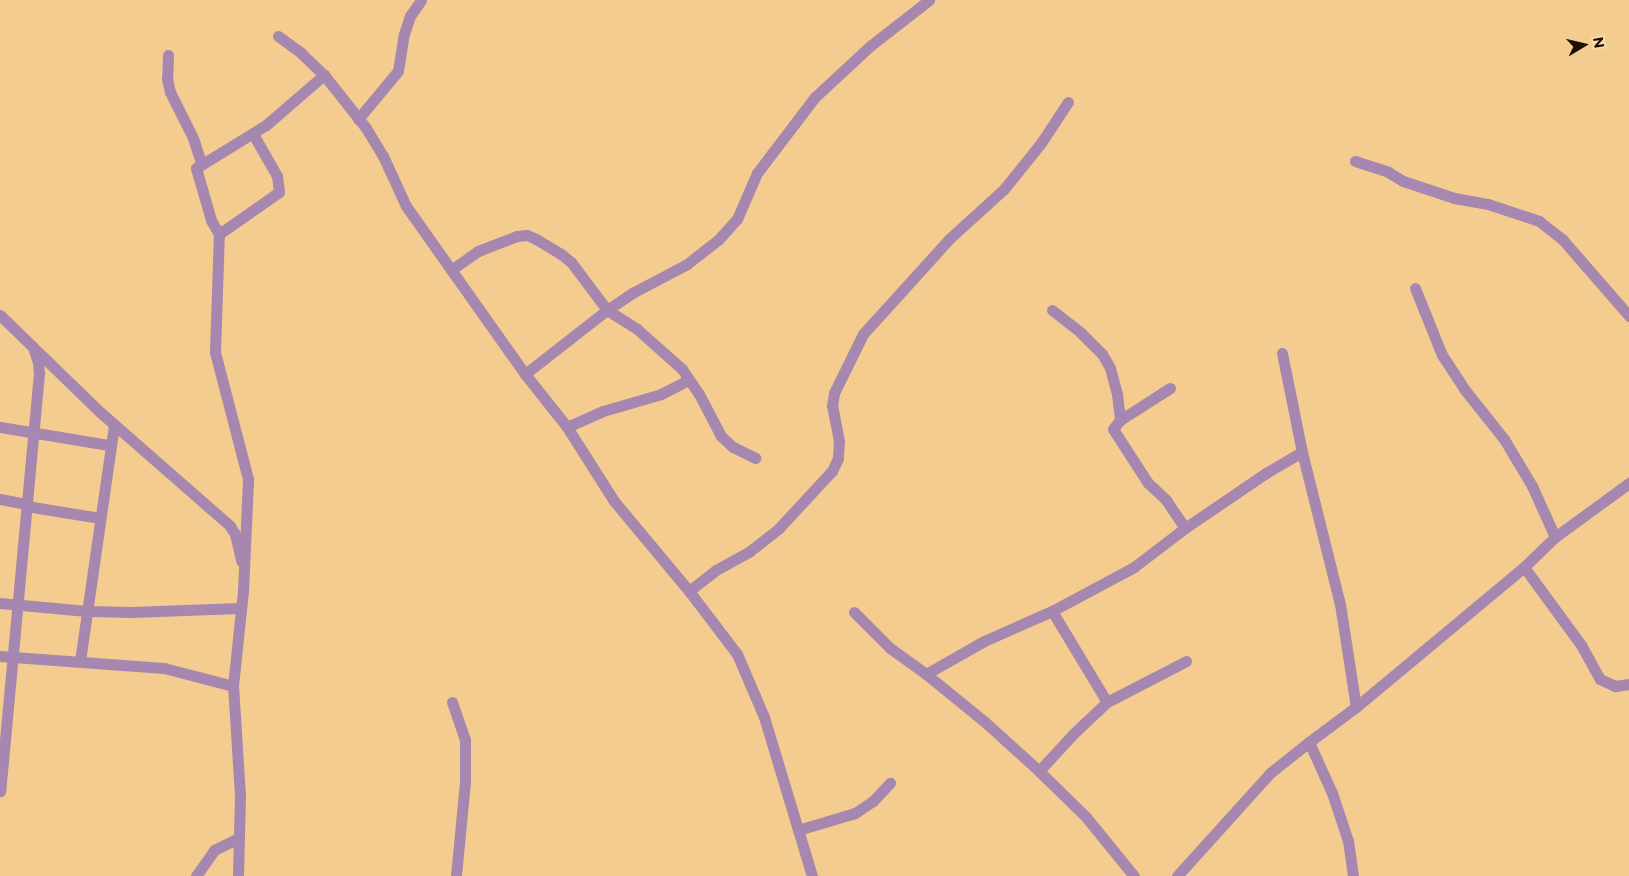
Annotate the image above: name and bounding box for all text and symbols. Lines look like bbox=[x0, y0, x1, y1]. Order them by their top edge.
north arrow bbox=[1559, 20, 1609, 70]
text: N bbox=[1589, 36, 1609, 50]

